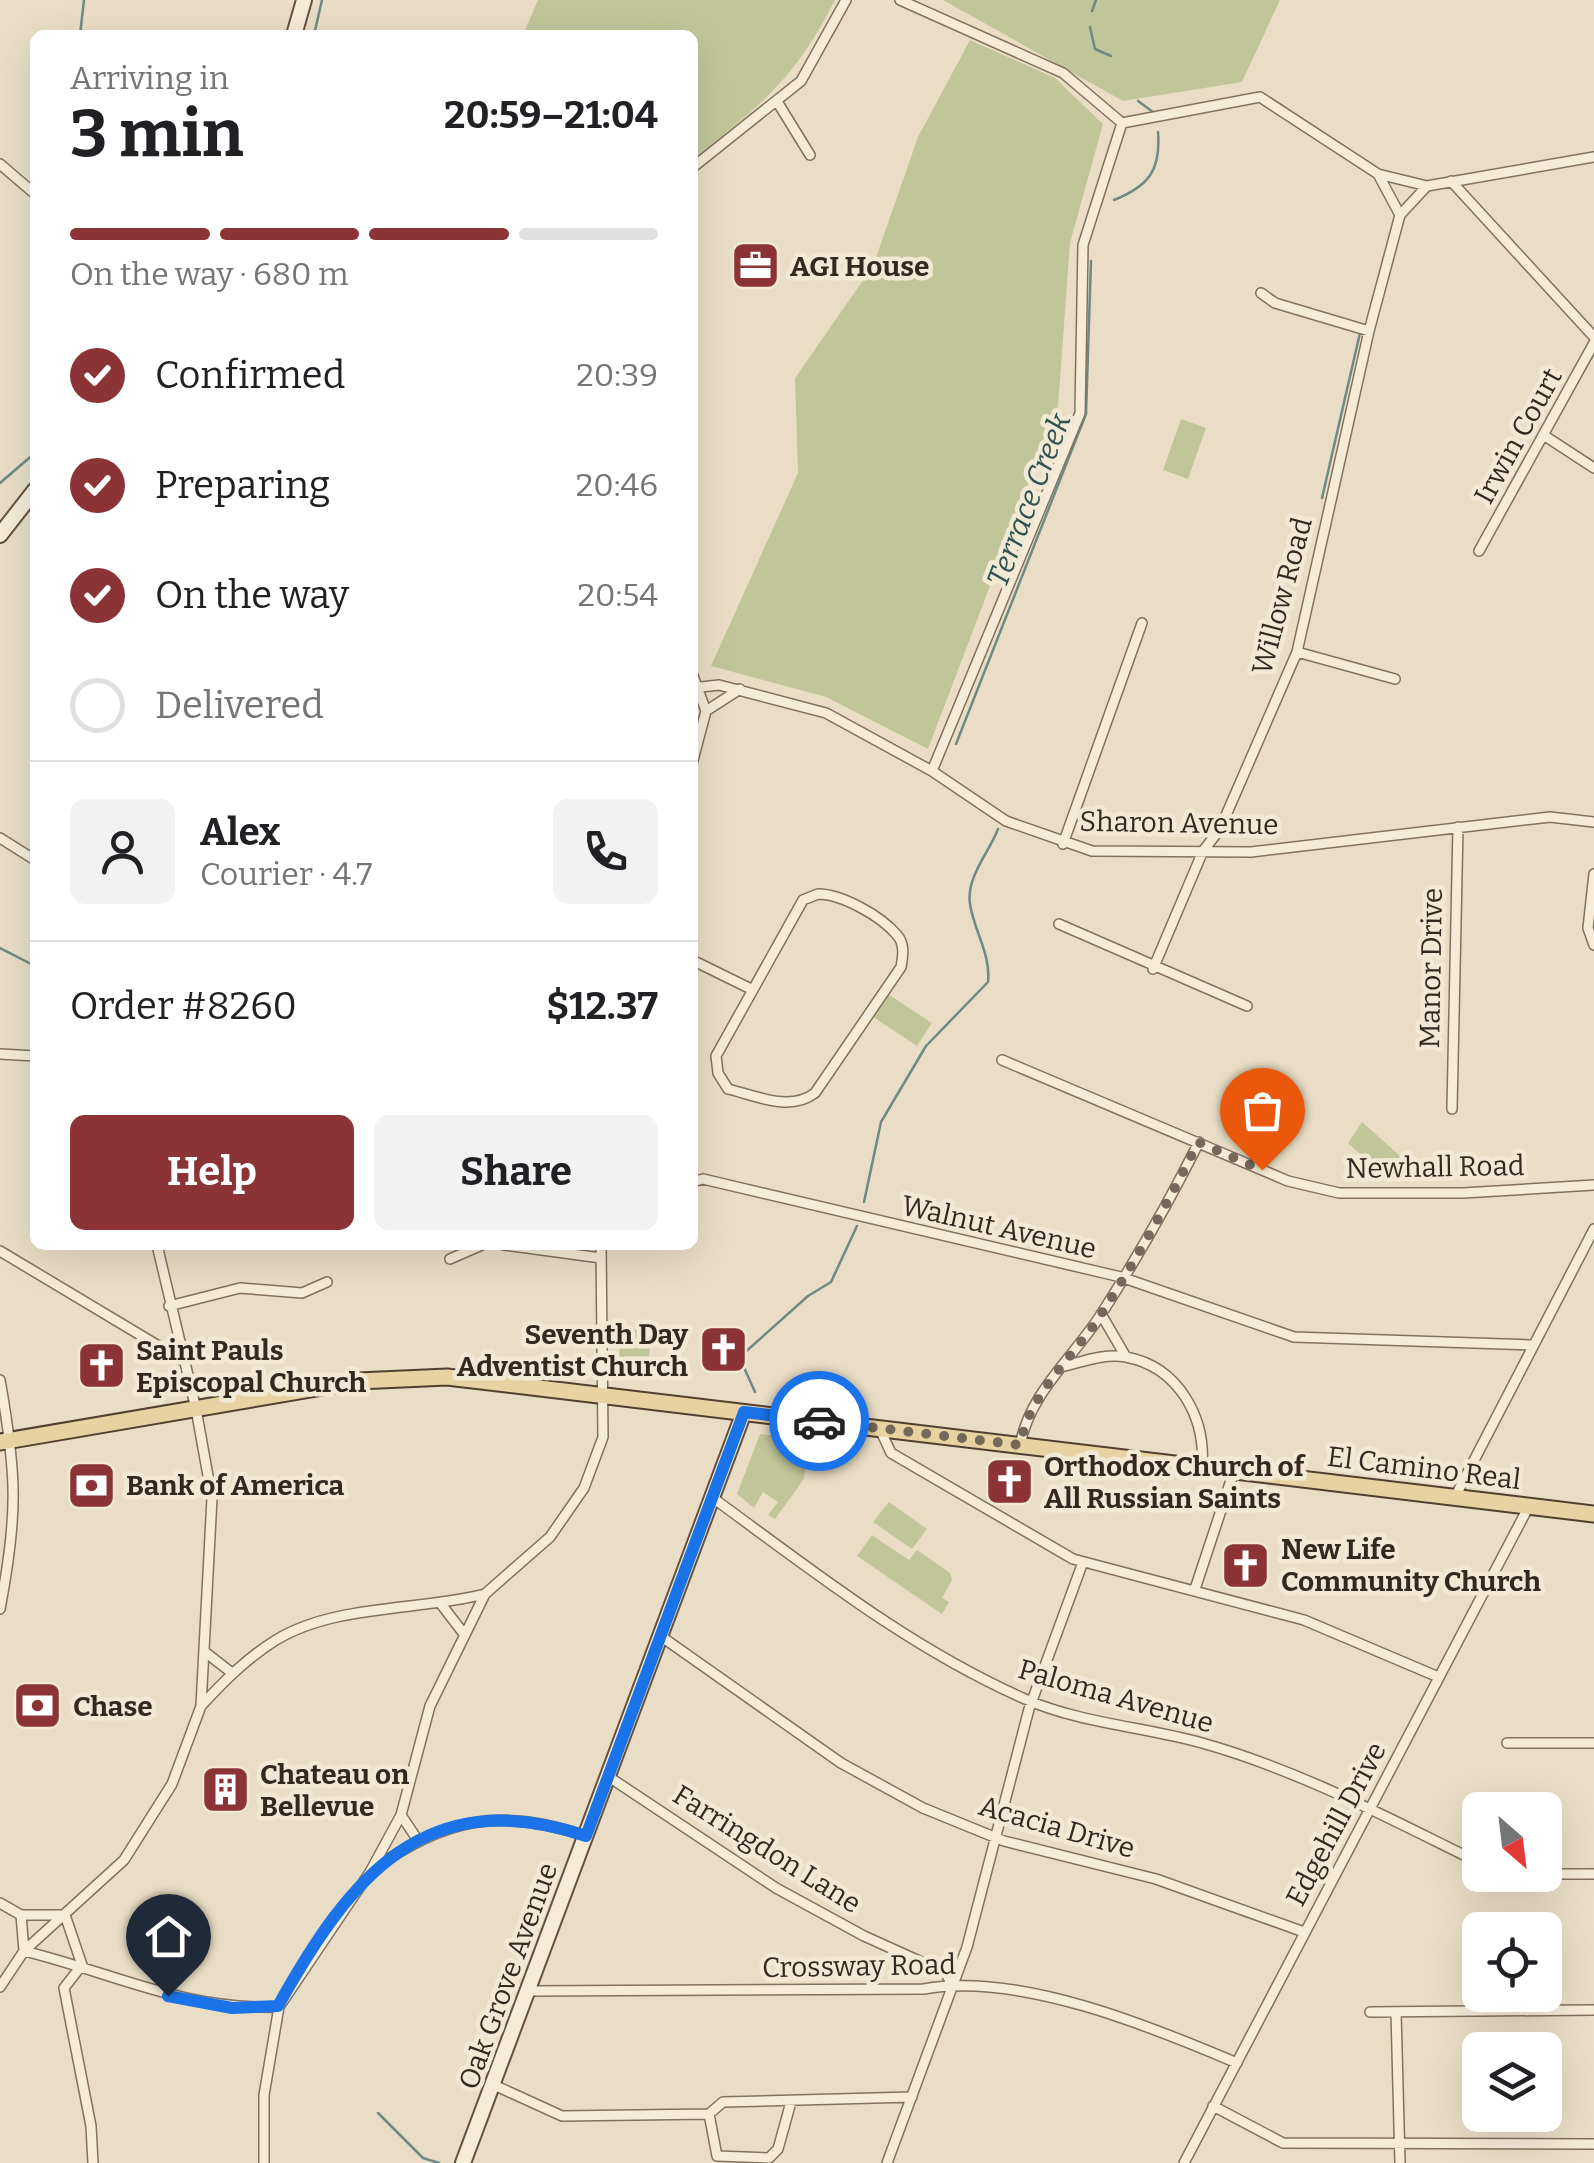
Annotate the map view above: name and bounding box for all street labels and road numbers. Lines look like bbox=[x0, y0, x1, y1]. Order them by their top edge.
street label: Irwin Court bbox=[1467, 363, 1569, 509]
street label: Willow Road bbox=[1245, 514, 1319, 678]
street label: Sharon Avenue bbox=[1079, 805, 1279, 841]
street label: Manor Drive bbox=[1413, 887, 1449, 1049]
street label: Newhall Road bbox=[1345, 1149, 1525, 1185]
street label: Walnut Avenue bbox=[898, 1189, 1100, 1265]
street label: El Camino Real bbox=[1325, 1440, 1523, 1496]
street label: Paloma Avenue bbox=[1015, 1652, 1217, 1740]
street label: Edgehill Drive bbox=[1279, 1736, 1393, 1912]
street label: Farringdon Lane bbox=[667, 1778, 867, 1920]
street label: Acacia Drive bbox=[975, 1789, 1139, 1865]
street label: Oak Grove Avenue bbox=[452, 1858, 564, 2094]
street label: Crossway Road bbox=[762, 1948, 956, 1984]

